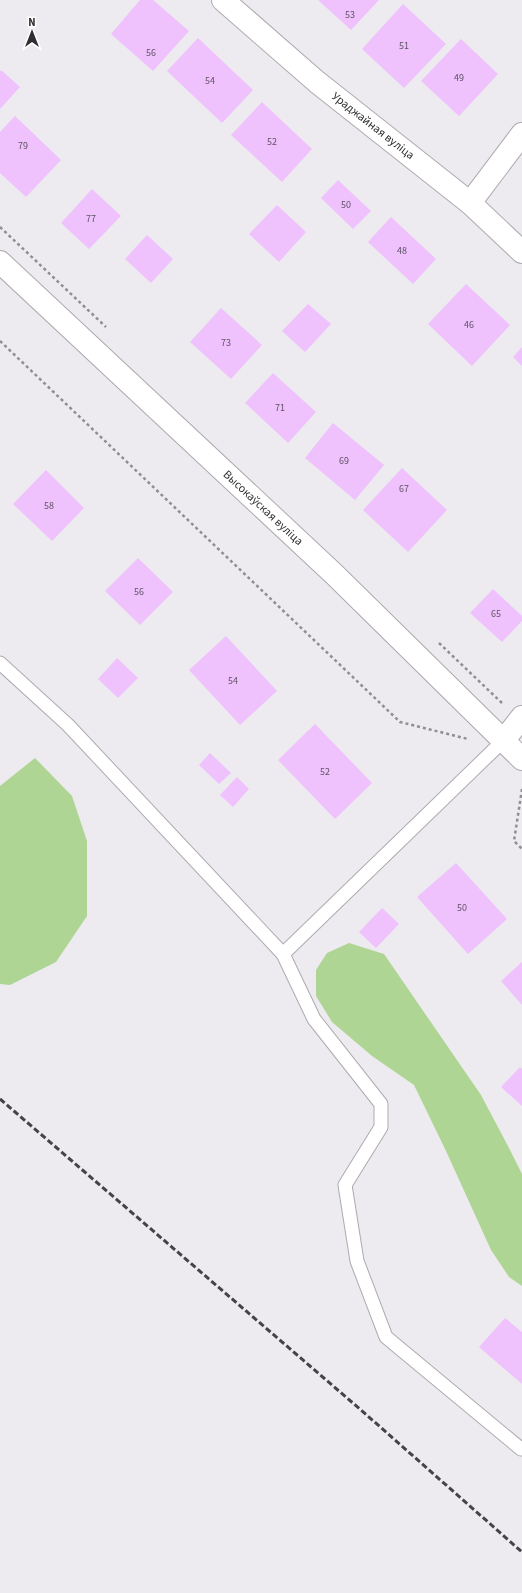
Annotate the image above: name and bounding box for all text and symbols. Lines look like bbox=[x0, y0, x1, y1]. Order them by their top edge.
house number: 53 bbox=[345, 8, 355, 22]
north arrow bbox=[12, 12, 52, 52]
text: N bbox=[28, 15, 36, 30]
house number: 51 bbox=[399, 39, 409, 53]
house number: 56 bbox=[146, 46, 156, 60]
house number: 49 bbox=[454, 71, 464, 85]
house number: 54 bbox=[205, 74, 215, 88]
street label: Ураджайная вуліца bbox=[328, 88, 418, 164]
house number: 52 bbox=[267, 135, 277, 149]
house number: 79 bbox=[18, 139, 28, 153]
house number: 50 bbox=[341, 198, 351, 212]
house number: 77 bbox=[86, 212, 96, 226]
house number: 48 bbox=[397, 244, 407, 258]
house number: 46 bbox=[464, 318, 474, 332]
house number: 73 bbox=[221, 336, 231, 350]
house number: 71 bbox=[275, 401, 285, 415]
house number: 69 bbox=[339, 454, 349, 468]
street label: Высокаўская вуліца bbox=[219, 466, 307, 550]
house number: 67 bbox=[399, 482, 409, 496]
house number: 58 bbox=[44, 499, 54, 513]
house number: 56 bbox=[134, 585, 144, 599]
house number: 65 bbox=[491, 607, 501, 621]
house number: 54 bbox=[228, 674, 238, 688]
house number: 52 bbox=[320, 765, 330, 779]
house number: 50 bbox=[457, 901, 467, 915]

